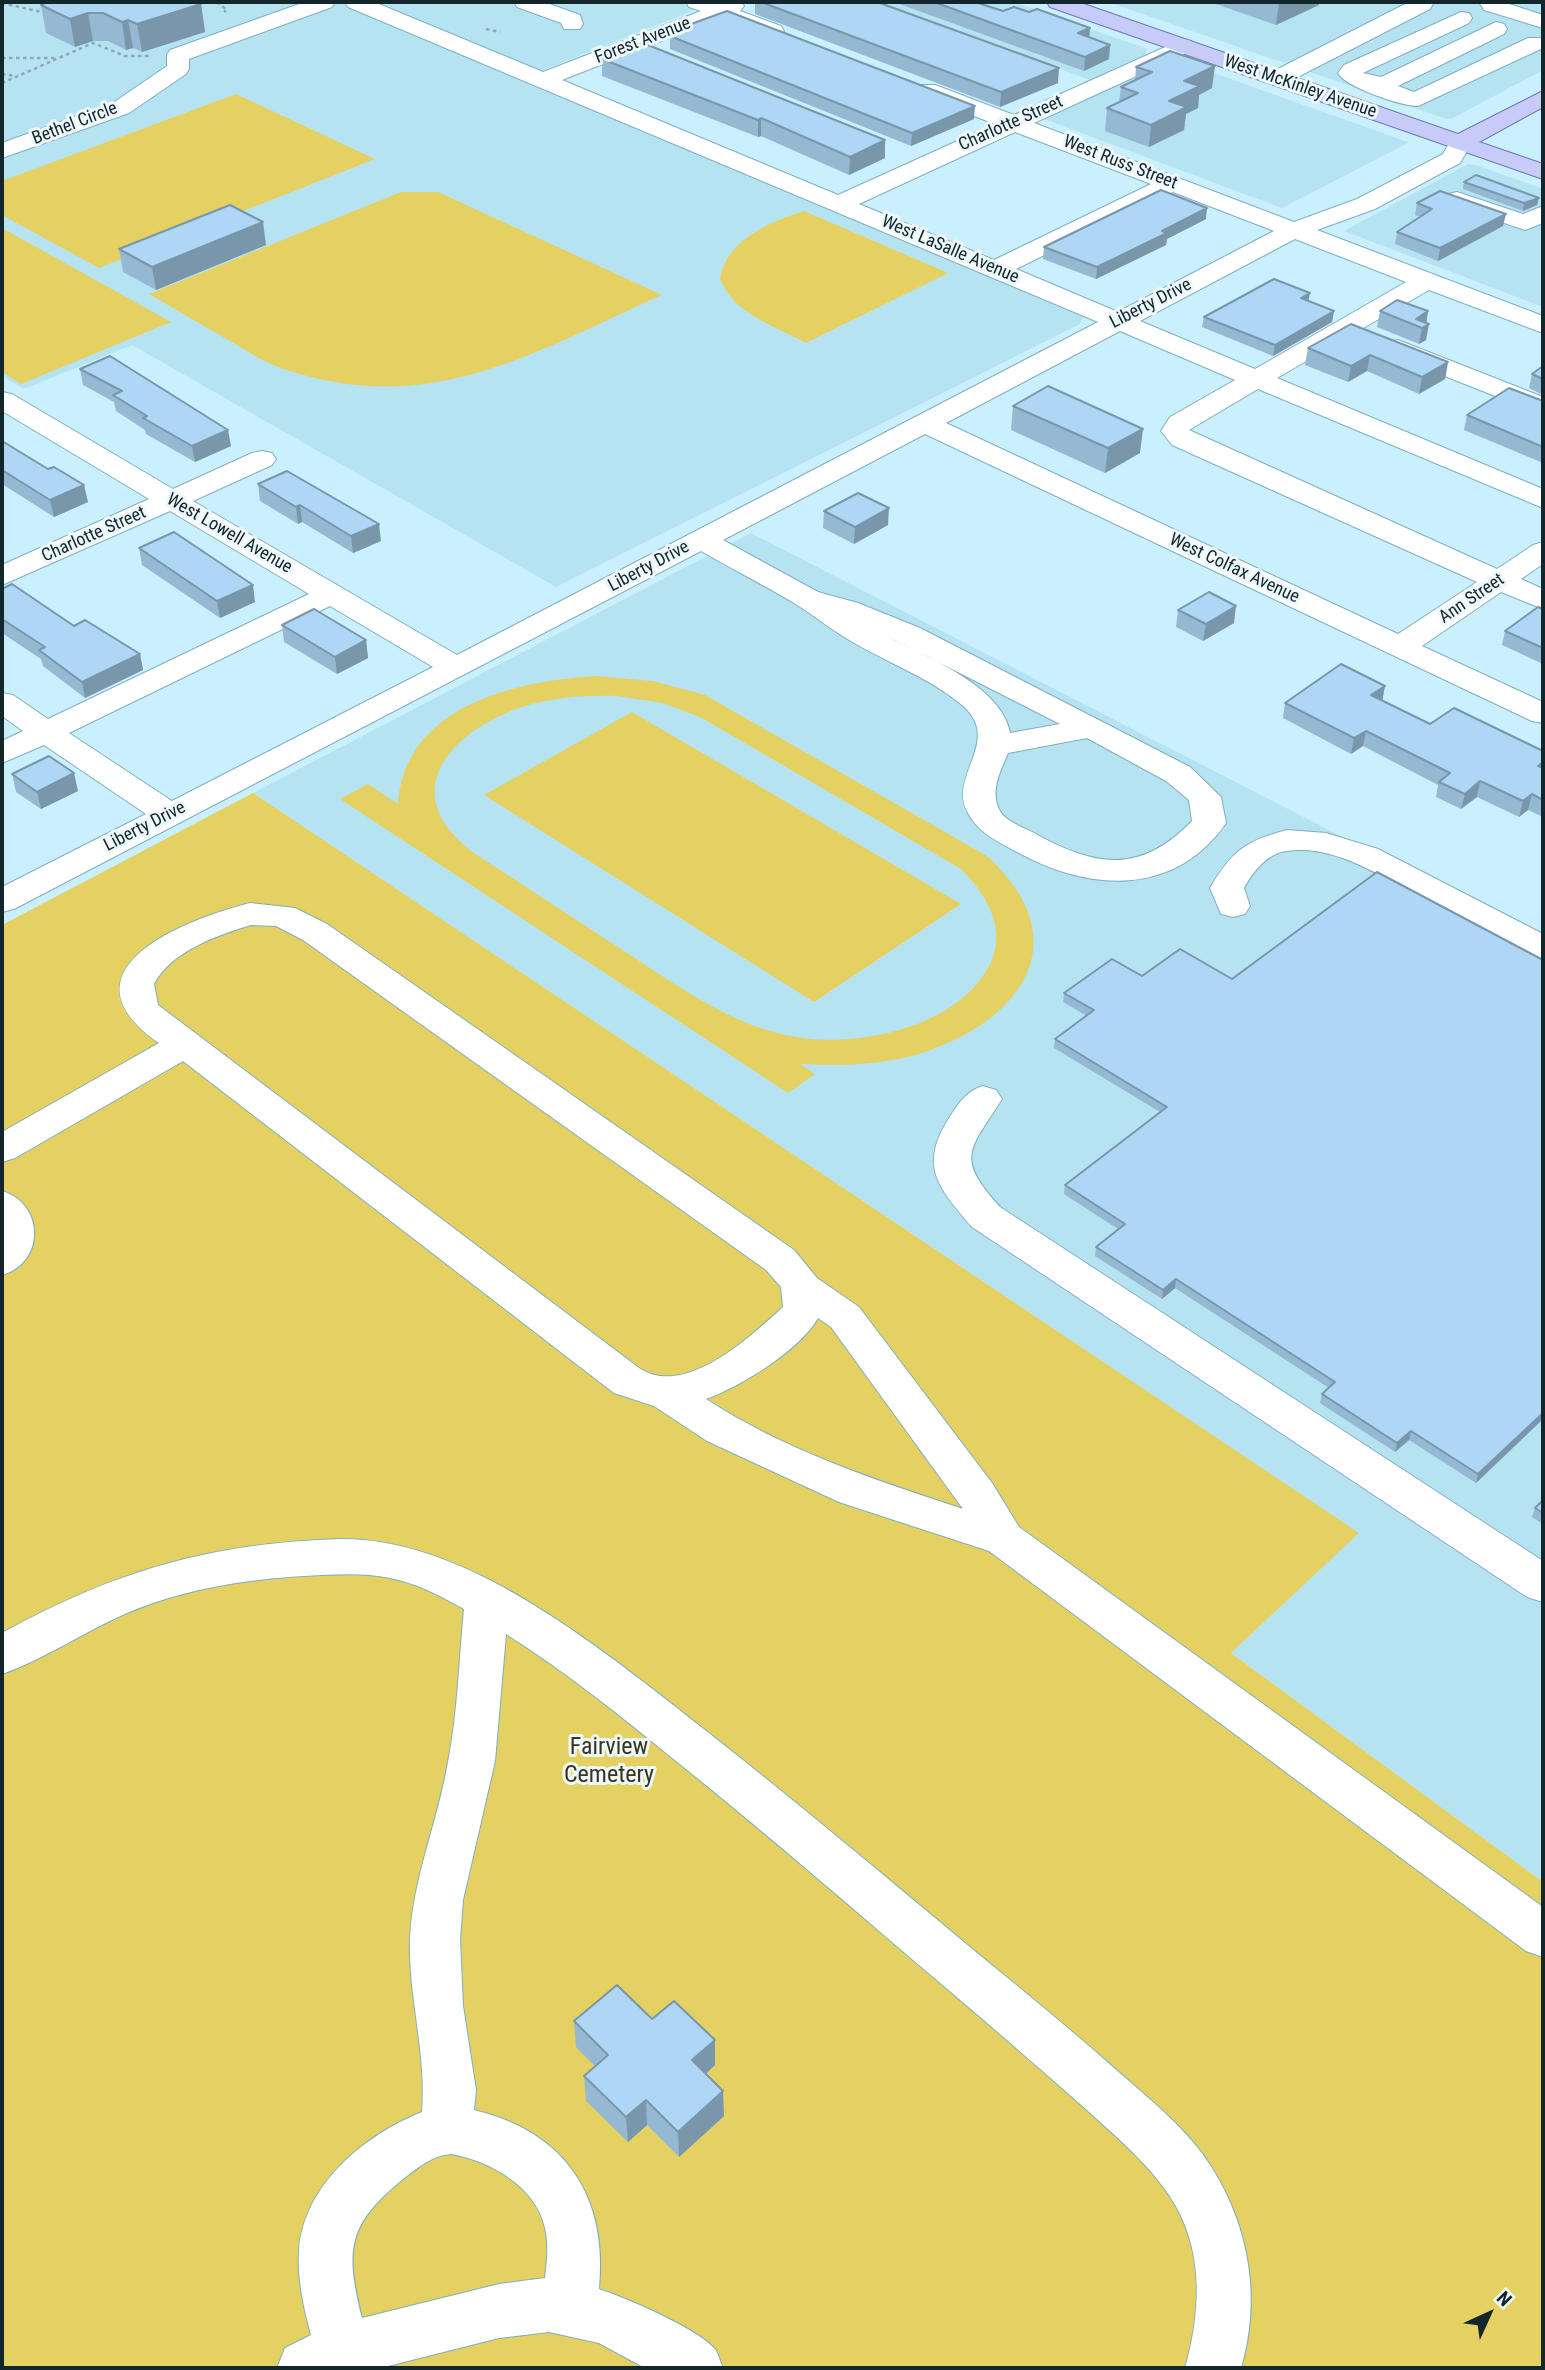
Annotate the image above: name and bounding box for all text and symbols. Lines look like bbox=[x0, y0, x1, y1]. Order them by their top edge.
street label: Forest Avenue bbox=[592, 13, 694, 69]
street label: West McKinley Avenue bbox=[1221, 51, 1379, 123]
street label: Charlotte Street bbox=[956, 91, 1066, 157]
street label: Bethel Circle bbox=[29, 98, 121, 150]
street label: West Russ Street bbox=[1060, 131, 1180, 195]
street label: West LaSalle Avenue bbox=[878, 211, 1022, 289]
street label: Liberty Drive bbox=[1107, 274, 1195, 334]
street label: West Lowell Avenue bbox=[162, 489, 296, 579]
street label: Charlotte Street bbox=[39, 502, 149, 568]
street label: West Colfax Avenue bbox=[1166, 529, 1302, 609]
street label: Liberty Drive bbox=[605, 537, 693, 597]
street label: Ann Street bbox=[1435, 569, 1509, 629]
street label: Liberty Drive bbox=[101, 797, 189, 857]
park label: Fairview Cemetery bbox=[564, 1734, 654, 1790]
north arrow bbox=[1454, 2279, 1524, 2349]
text: N bbox=[1492, 2287, 1516, 2311]

